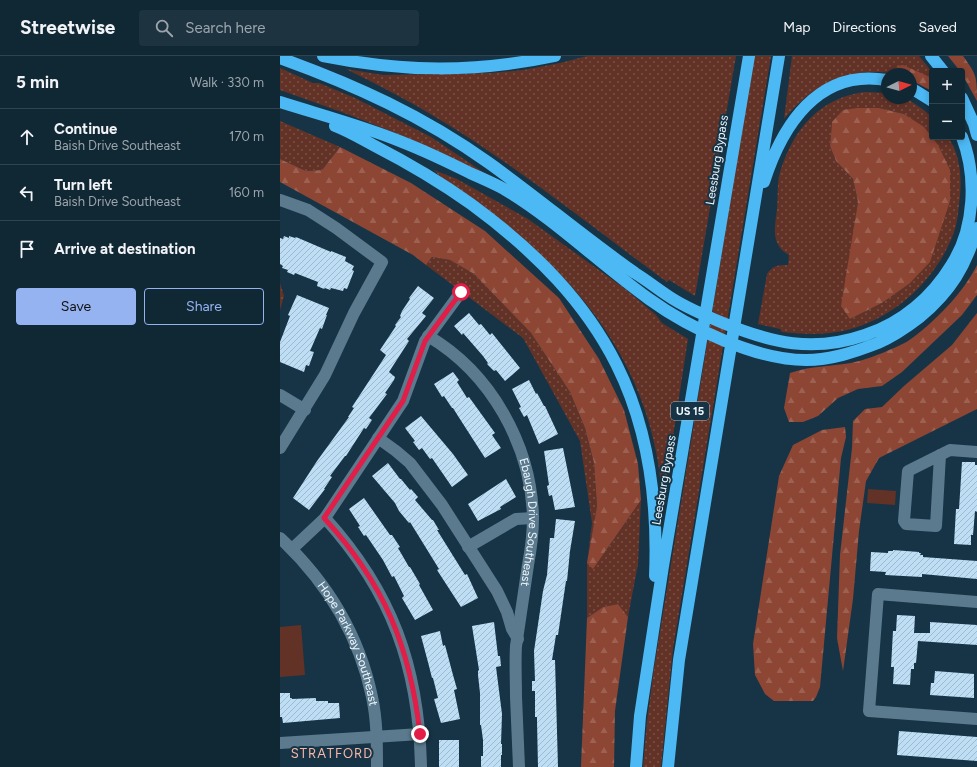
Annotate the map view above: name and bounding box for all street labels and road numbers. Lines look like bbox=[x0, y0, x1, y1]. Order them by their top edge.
street label: Leesburg Bypass bbox=[703, 114, 731, 206]
road number: US 15 bbox=[671, 402, 709, 420]
street label: Leesburg Bypass bbox=[649, 434, 679, 526]
street label: Ebaugh Drive Southeast bbox=[516, 456, 540, 588]
street label: Hope Parkway Southeast bbox=[315, 579, 381, 708]

